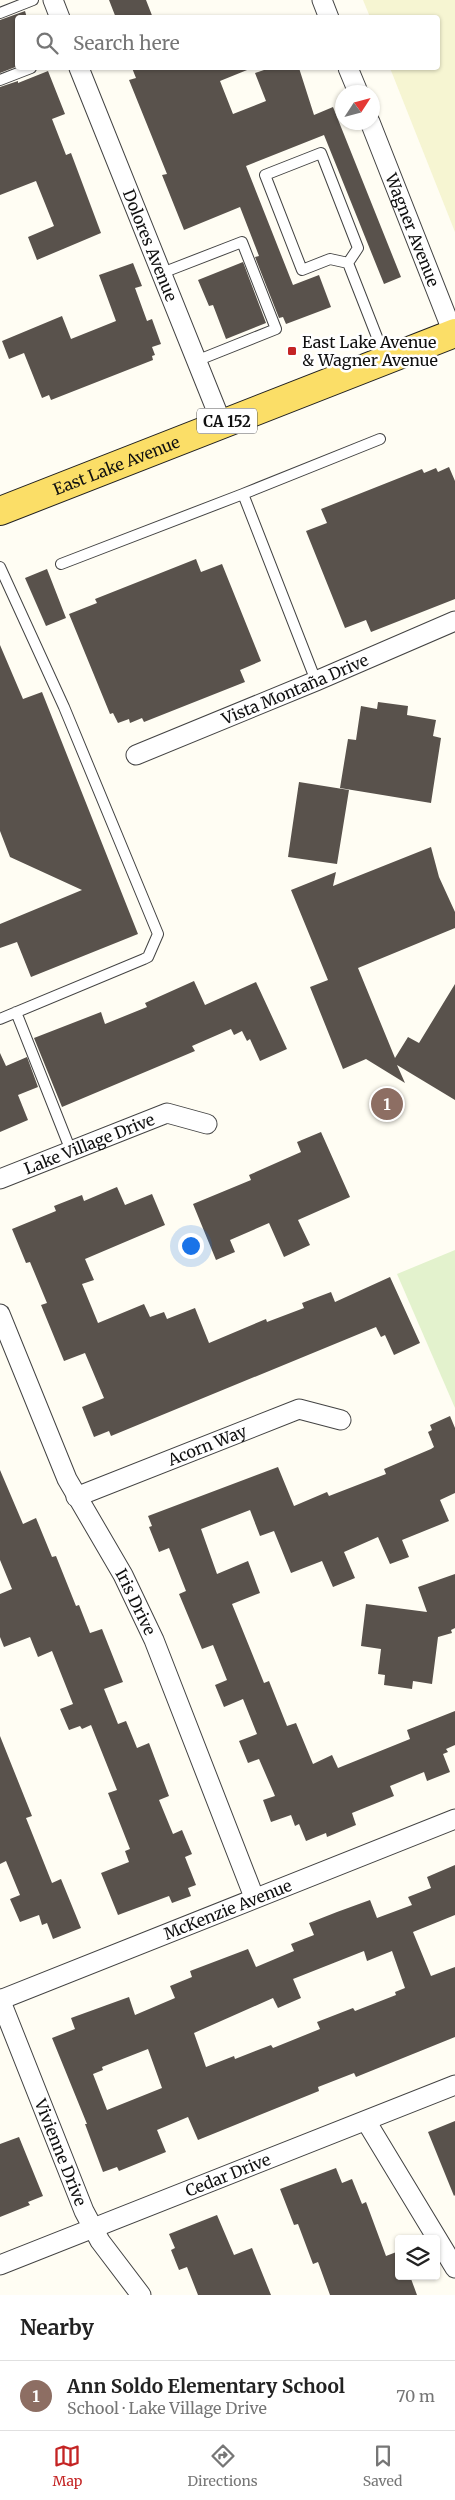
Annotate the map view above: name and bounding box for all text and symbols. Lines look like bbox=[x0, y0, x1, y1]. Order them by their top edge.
search box bbox=[15, 15, 440, 70]
icon: search bbox=[33, 29, 61, 57]
text: Search here bbox=[73, 31, 180, 55]
north arrow bbox=[335, 85, 380, 130]
street label: Wagner Avenue bbox=[381, 170, 444, 289]
street label: Dolores Avenue bbox=[119, 186, 182, 304]
place label: East Lake Avenue & Wagner Avenue bbox=[302, 332, 438, 370]
marker: East Lake Avenue & Wagner Avenue bbox=[286, 345, 298, 357]
road number: CA 152 bbox=[197, 408, 257, 434]
street label: East Lake Avenue bbox=[50, 432, 183, 499]
street label: Vista Montaña Drive bbox=[218, 650, 371, 729]
pin: 1 bbox=[371, 1085, 403, 1123]
street label: Lake Village Drive bbox=[21, 1109, 157, 1178]
your location bbox=[178, 1233, 204, 1259]
street label: Acorn Way bbox=[164, 1420, 250, 1470]
street label: Iris Drive bbox=[111, 1565, 160, 1638]
street label: McKenzie Avenue bbox=[161, 1875, 294, 1944]
street label: Vivienne Drive bbox=[30, 2095, 91, 2209]
street label: Cedar Drive bbox=[182, 2149, 273, 2201]
map controls bbox=[395, 2235, 440, 2280]
button: layers bbox=[395, 2235, 440, 2280]
text: Nearby bbox=[20, 2314, 94, 2341]
text: Ann Soldo Elementary School bbox=[67, 2374, 345, 2398]
text: 1 bbox=[32, 2386, 40, 2406]
text: 70 m bbox=[396, 2386, 435, 2406]
text: School · Lake Village Drive bbox=[67, 2398, 267, 2418]
tab: Map bbox=[53, 2442, 82, 2490]
tab: Directions bbox=[188, 2442, 258, 2490]
tab: Saved bbox=[363, 2442, 402, 2490]

